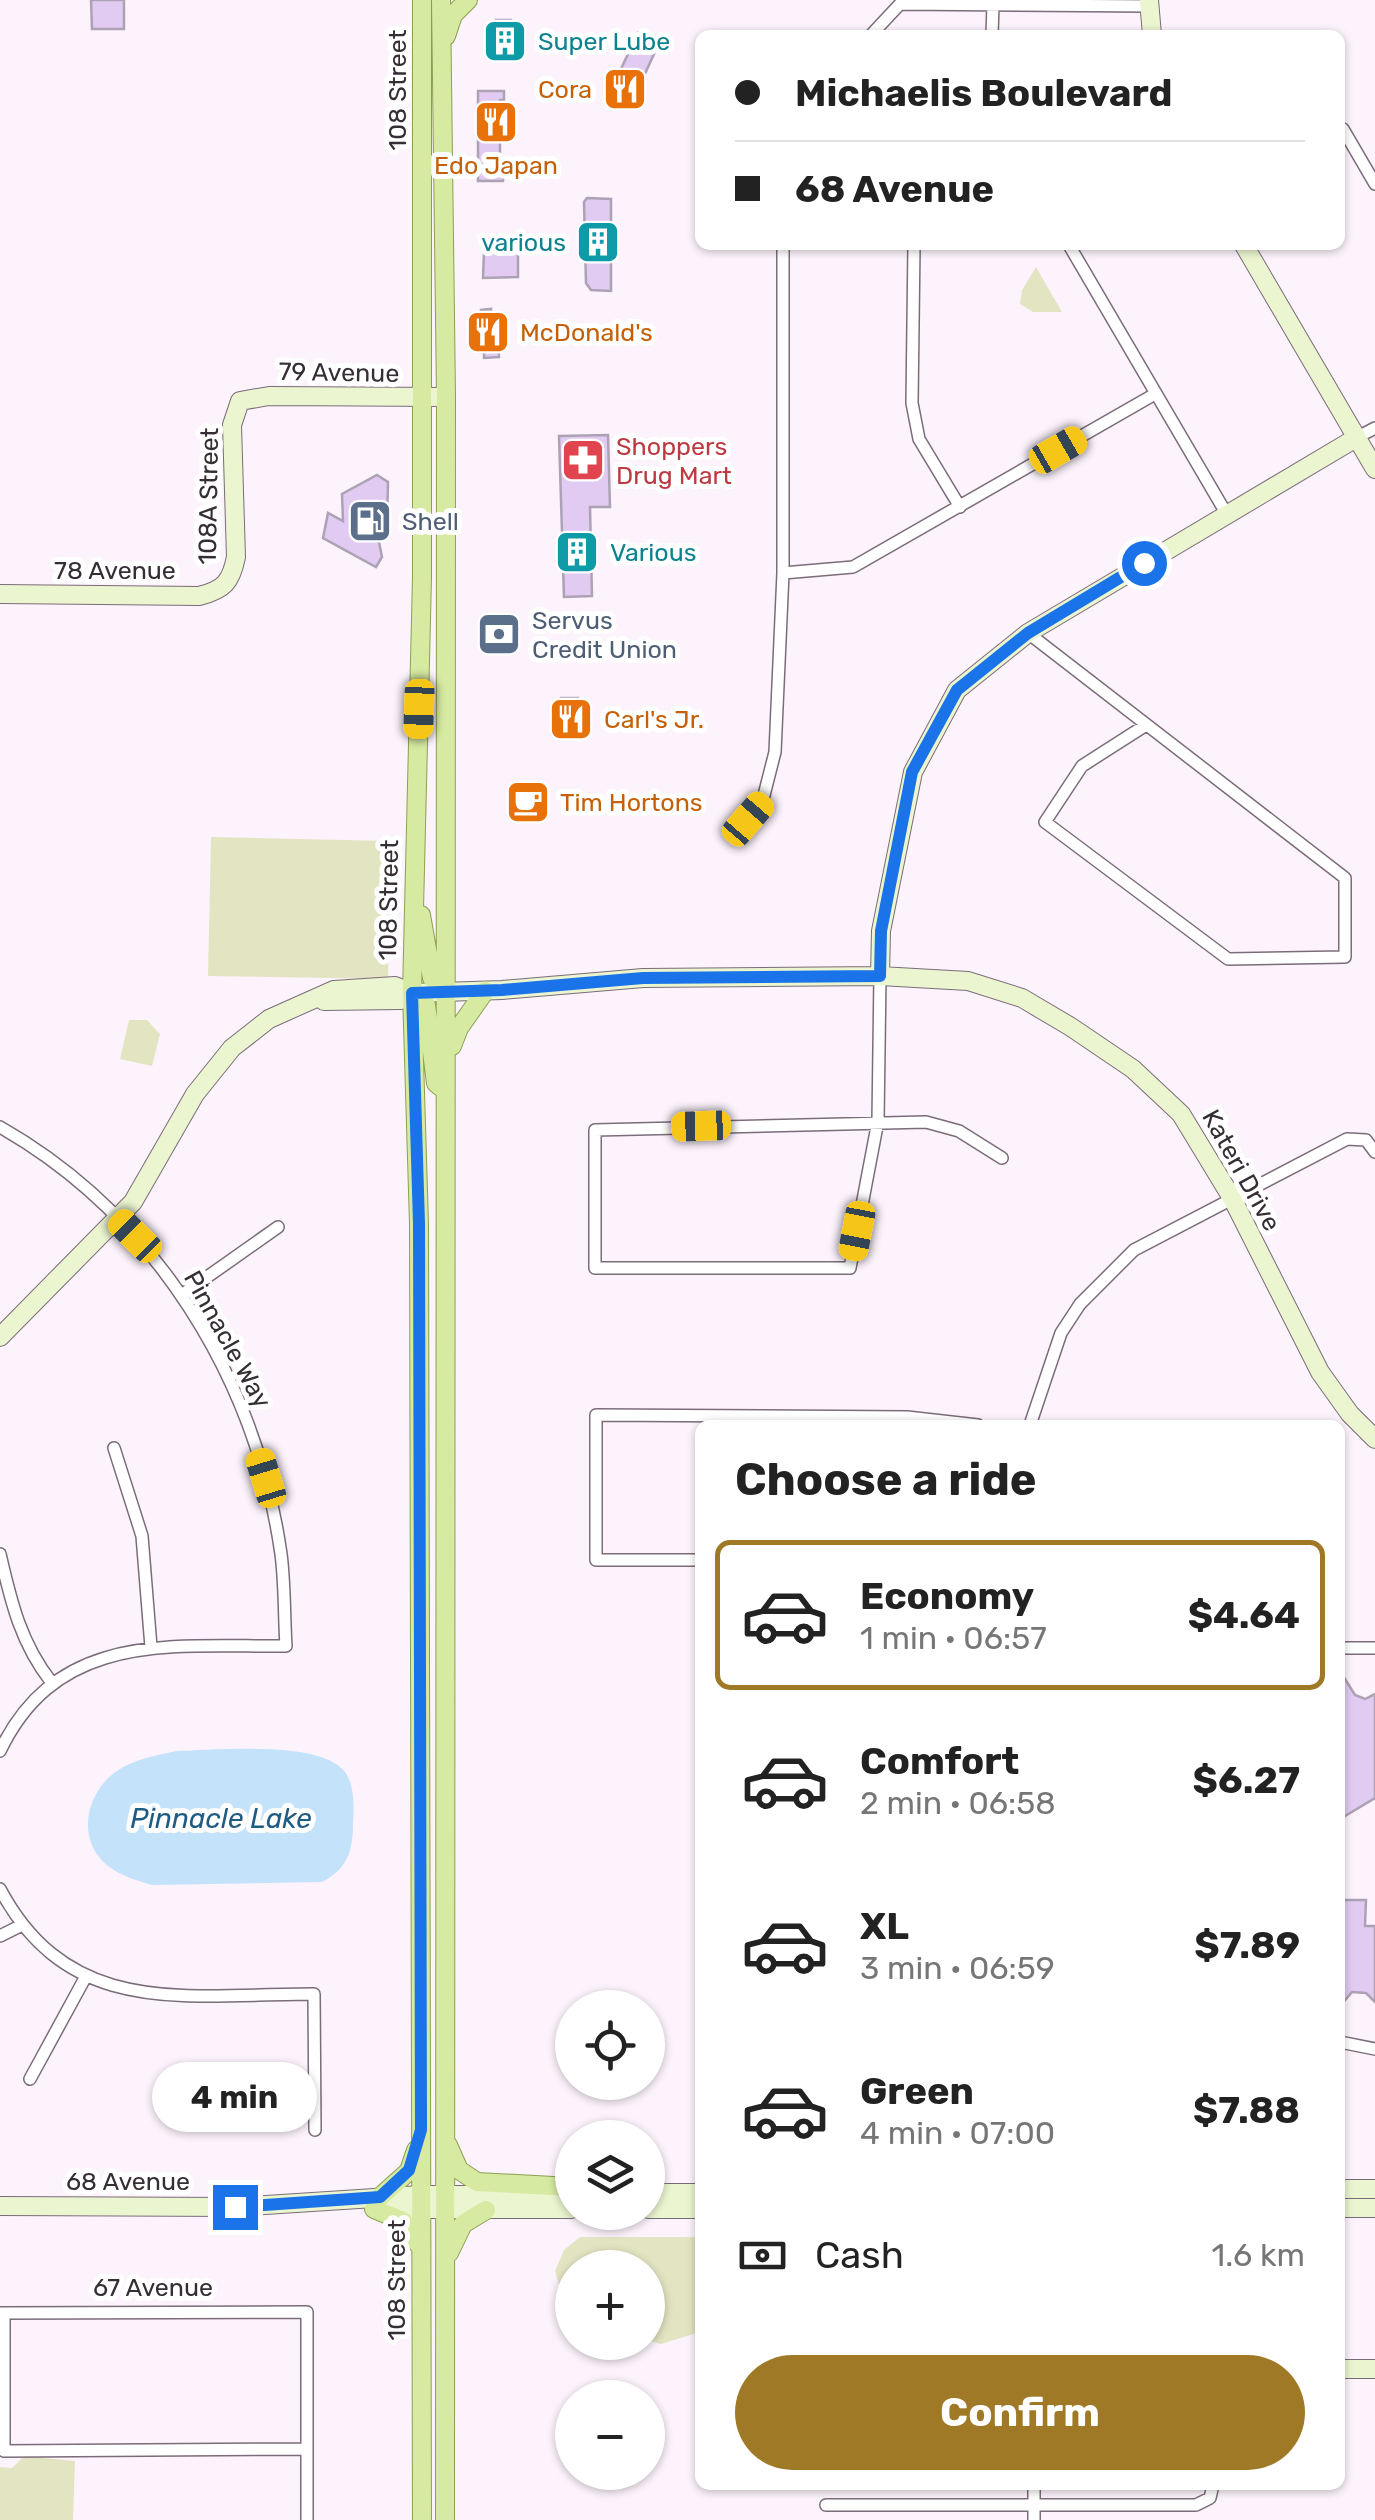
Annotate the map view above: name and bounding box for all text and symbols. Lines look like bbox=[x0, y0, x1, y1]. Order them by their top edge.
building icon: Super Lube bbox=[482, 18, 528, 64]
place label: Super Lube bbox=[538, 27, 670, 56]
street label: 108 Street bbox=[383, 29, 412, 150]
restaurant icon: Cora bbox=[602, 66, 648, 112]
text: Michaelis Boulevard bbox=[795, 70, 1173, 116]
place label: Cora bbox=[538, 75, 592, 104]
restaurant icon: Edo Japan bbox=[473, 99, 519, 145]
place label: Edo Japan bbox=[434, 151, 558, 180]
text: 68 Avenue bbox=[795, 166, 994, 212]
building icon: various bbox=[575, 219, 621, 265]
place label: various bbox=[481, 228, 566, 257]
restaurant icon: McDonald's bbox=[465, 309, 511, 355]
place label: McDonald's bbox=[520, 318, 653, 347]
street label: 79 Avenue bbox=[278, 357, 400, 388]
car bbox=[1025, 422, 1091, 478]
street label: 108A Street bbox=[193, 427, 224, 565]
place label: Shoppers Drug Mart bbox=[616, 432, 732, 490]
pharmacy icon: Shoppers Drug Mart bbox=[560, 437, 606, 483]
fuel station icon: Shell bbox=[347, 498, 393, 544]
place label: Shell bbox=[402, 507, 459, 536]
building icon: Various bbox=[554, 529, 600, 575]
place label: Various bbox=[610, 538, 696, 567]
route start bbox=[1122, 541, 1167, 586]
street label: 78 Avenue bbox=[54, 556, 176, 585]
place label: Servus Credit Union bbox=[532, 606, 677, 664]
bank icon: Servus Credit Union bbox=[476, 611, 522, 657]
car bbox=[403, 678, 435, 740]
restaurant icon: Carl's Jr. bbox=[548, 696, 594, 742]
place label: Carl's Jr. bbox=[604, 705, 704, 734]
cafe icon: Tim Hortons bbox=[505, 779, 551, 825]
car bbox=[717, 787, 779, 851]
place label: Tim Hortons bbox=[560, 788, 703, 817]
street label: 108 Street bbox=[373, 839, 404, 961]
street label: Kateri Drive bbox=[1196, 1105, 1287, 1236]
car bbox=[670, 1110, 732, 1142]
car bbox=[837, 1199, 877, 1263]
car bbox=[103, 1204, 167, 1268]
street label: Pinnacle Way bbox=[178, 1265, 277, 1413]
car bbox=[243, 1445, 289, 1511]
text: Choose a ride bbox=[735, 1453, 1037, 1506]
icon: car bbox=[740, 1570, 830, 1660]
text: Economy bbox=[860, 1573, 1034, 1619]
text: $4.64 bbox=[1188, 1592, 1300, 1638]
text: 1 min · 06:57 bbox=[860, 1619, 1047, 1657]
icon: car bbox=[740, 1735, 830, 1825]
text: Comfort bbox=[860, 1738, 1019, 1784]
text: $6.27 bbox=[1193, 1757, 1300, 1803]
text: 2 min · 06:58 bbox=[860, 1784, 1056, 1822]
water label: Pinnacle Lake bbox=[130, 1802, 312, 1835]
icon: car bbox=[740, 1900, 830, 1990]
text: XL bbox=[860, 1903, 909, 1949]
text: $7.89 bbox=[1194, 1922, 1300, 1968]
text: 3 min · 06:59 bbox=[860, 1949, 1055, 1987]
map controls bbox=[555, 1990, 665, 2490]
button: locate bbox=[555, 1990, 665, 2100]
callout: 4 min bbox=[152, 2062, 318, 2132]
icon: car bbox=[740, 2065, 830, 2155]
text: Green bbox=[860, 2068, 974, 2114]
text: 4 min bbox=[191, 2078, 278, 2116]
text: $7.88 bbox=[1193, 2087, 1300, 2133]
text: 4 min · 07:00 bbox=[860, 2114, 1055, 2152]
button: layers bbox=[555, 2120, 665, 2230]
street label: 68 Avenue bbox=[66, 2167, 190, 2196]
route end bbox=[213, 2185, 258, 2230]
street label: 108 Street bbox=[382, 2219, 411, 2340]
icon: cash bbox=[735, 2228, 790, 2283]
text: Cash bbox=[815, 2232, 904, 2278]
text: 1.6 km bbox=[1212, 2236, 1305, 2274]
button: + bbox=[555, 2250, 665, 2360]
street label: 67 Avenue bbox=[93, 2273, 213, 2302]
button: Confirm bbox=[735, 2355, 1305, 2470]
button: − bbox=[555, 2380, 665, 2490]

